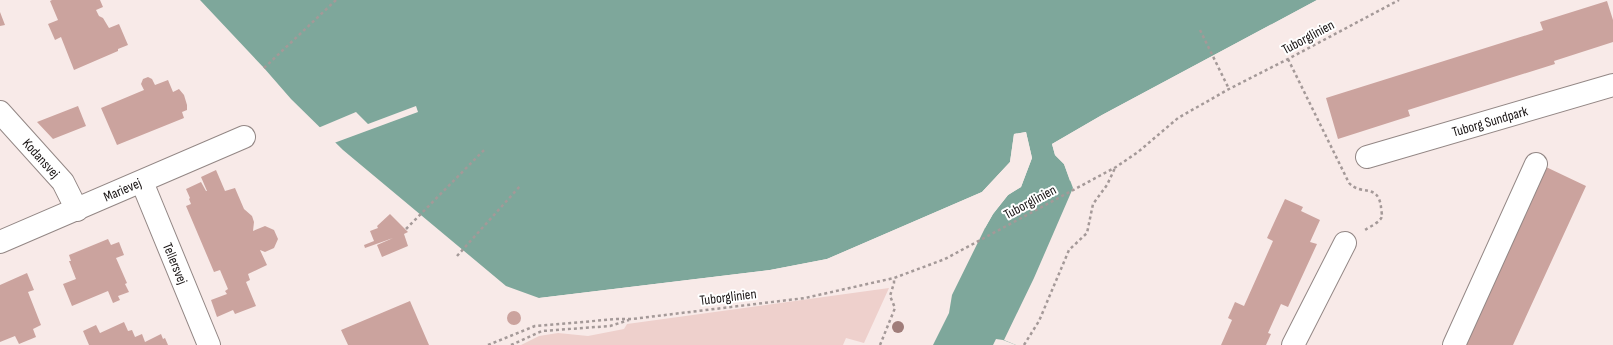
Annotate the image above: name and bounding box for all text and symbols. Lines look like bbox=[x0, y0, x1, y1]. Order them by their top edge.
street label: Tuborglinien bbox=[1279, 16, 1337, 58]
street label: Tuborg Sundpark bbox=[1450, 102, 1530, 140]
street label: Kodansvej bbox=[19, 135, 64, 181]
street label: Marievej bbox=[101, 174, 144, 205]
street label: Tuborglinien bbox=[1001, 181, 1059, 223]
street label: Tellersvej bbox=[159, 240, 192, 287]
street label: Tuborglinien bbox=[699, 285, 757, 309]

